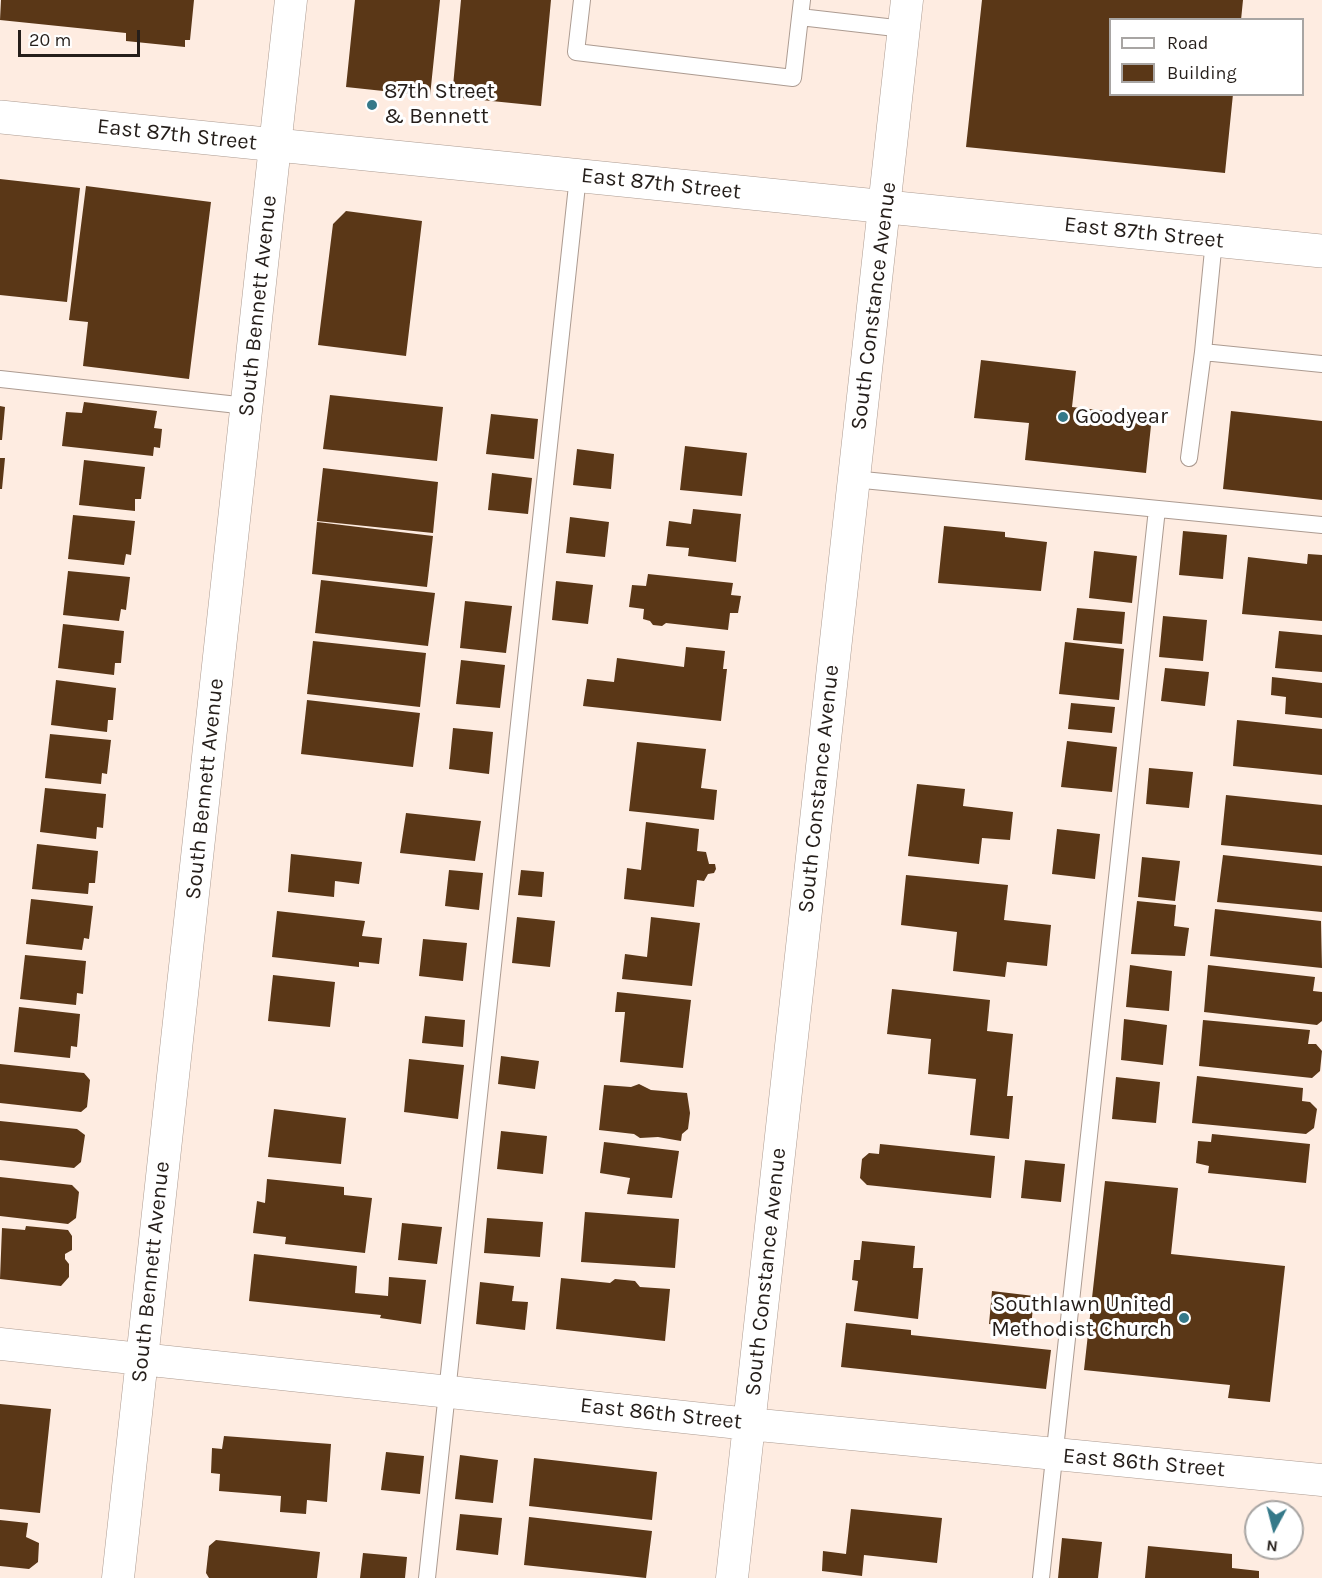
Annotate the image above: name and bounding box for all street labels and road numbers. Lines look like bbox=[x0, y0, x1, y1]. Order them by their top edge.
street label: East 87th Street bbox=[96, 113, 258, 157]
street label: East 87th Street bbox=[580, 162, 742, 206]
street label: South Constance Avenue bbox=[846, 180, 902, 432]
street label: South Bennett Avenue bbox=[233, 194, 283, 418]
street label: East 87th Street bbox=[1063, 211, 1225, 255]
street label: South Constance Avenue bbox=[793, 663, 845, 915]
street label: South Bennett Avenue bbox=[180, 677, 230, 901]
street label: South Constance Avenue bbox=[740, 1146, 792, 1398]
street label: South Bennett Avenue bbox=[126, 1160, 176, 1384]
street label: East 86th Street bbox=[579, 1392, 743, 1436]
street label: East 86th Street bbox=[1062, 1443, 1226, 1483]

